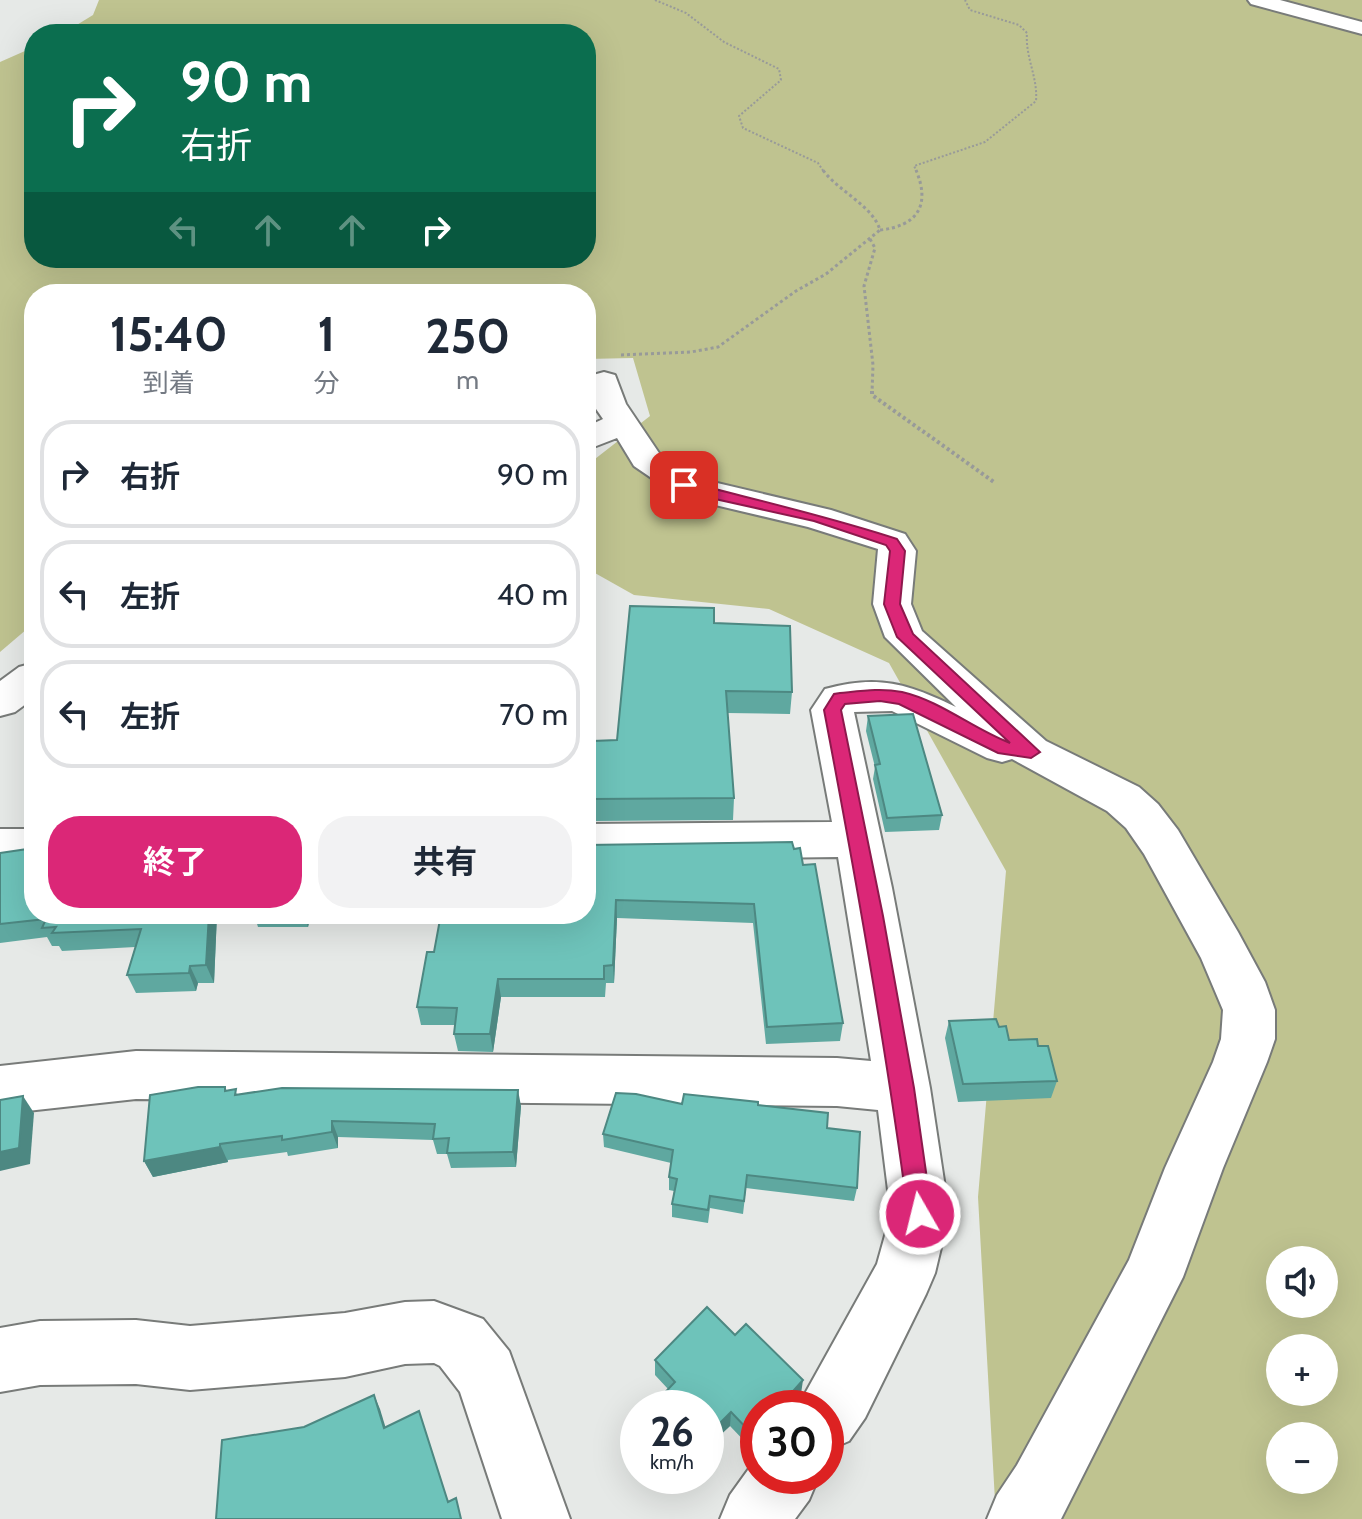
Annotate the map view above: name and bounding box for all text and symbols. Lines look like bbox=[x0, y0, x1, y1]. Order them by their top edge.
text: 90 m bbox=[180, 48, 312, 116]
icon: right bbox=[48, 56, 152, 160]
text: 右折 bbox=[180, 123, 252, 167]
icon: left bbox=[162, 208, 206, 252]
icon: ahead bbox=[246, 208, 290, 252]
icon: ahead bbox=[330, 208, 374, 252]
icon: right bbox=[414, 208, 458, 252]
text: 15:40 bbox=[110, 305, 228, 363]
text: 1 bbox=[318, 305, 335, 363]
text: 250 bbox=[425, 307, 510, 365]
text: m bbox=[456, 364, 479, 396]
text: 到着 bbox=[143, 367, 195, 399]
text: 分 bbox=[313, 367, 339, 399]
pin bbox=[650, 451, 718, 519]
icon: right bbox=[52, 452, 96, 496]
text: 90 m bbox=[497, 456, 568, 493]
text: 右折 bbox=[120, 458, 180, 495]
icon: arrive bbox=[662, 463, 706, 507]
icon: left bbox=[52, 572, 96, 616]
text: 40 m bbox=[497, 576, 568, 613]
text: 左折 bbox=[120, 578, 180, 615]
icon: left bbox=[52, 692, 96, 736]
text: 70 m bbox=[499, 696, 568, 733]
text: 左折 bbox=[120, 698, 180, 735]
button: 終了 bbox=[48, 816, 302, 908]
button: 共有 bbox=[318, 816, 572, 908]
position arrow bbox=[878, 1172, 962, 1256]
map controls bbox=[1266, 1246, 1338, 1494]
button: sound bbox=[1266, 1246, 1338, 1318]
button: + bbox=[1266, 1334, 1338, 1406]
speed limit sign: 30 bbox=[740, 1390, 844, 1494]
text: 26 bbox=[650, 1407, 694, 1456]
button: − bbox=[1266, 1422, 1338, 1494]
text: km/h bbox=[650, 1450, 694, 1474]

